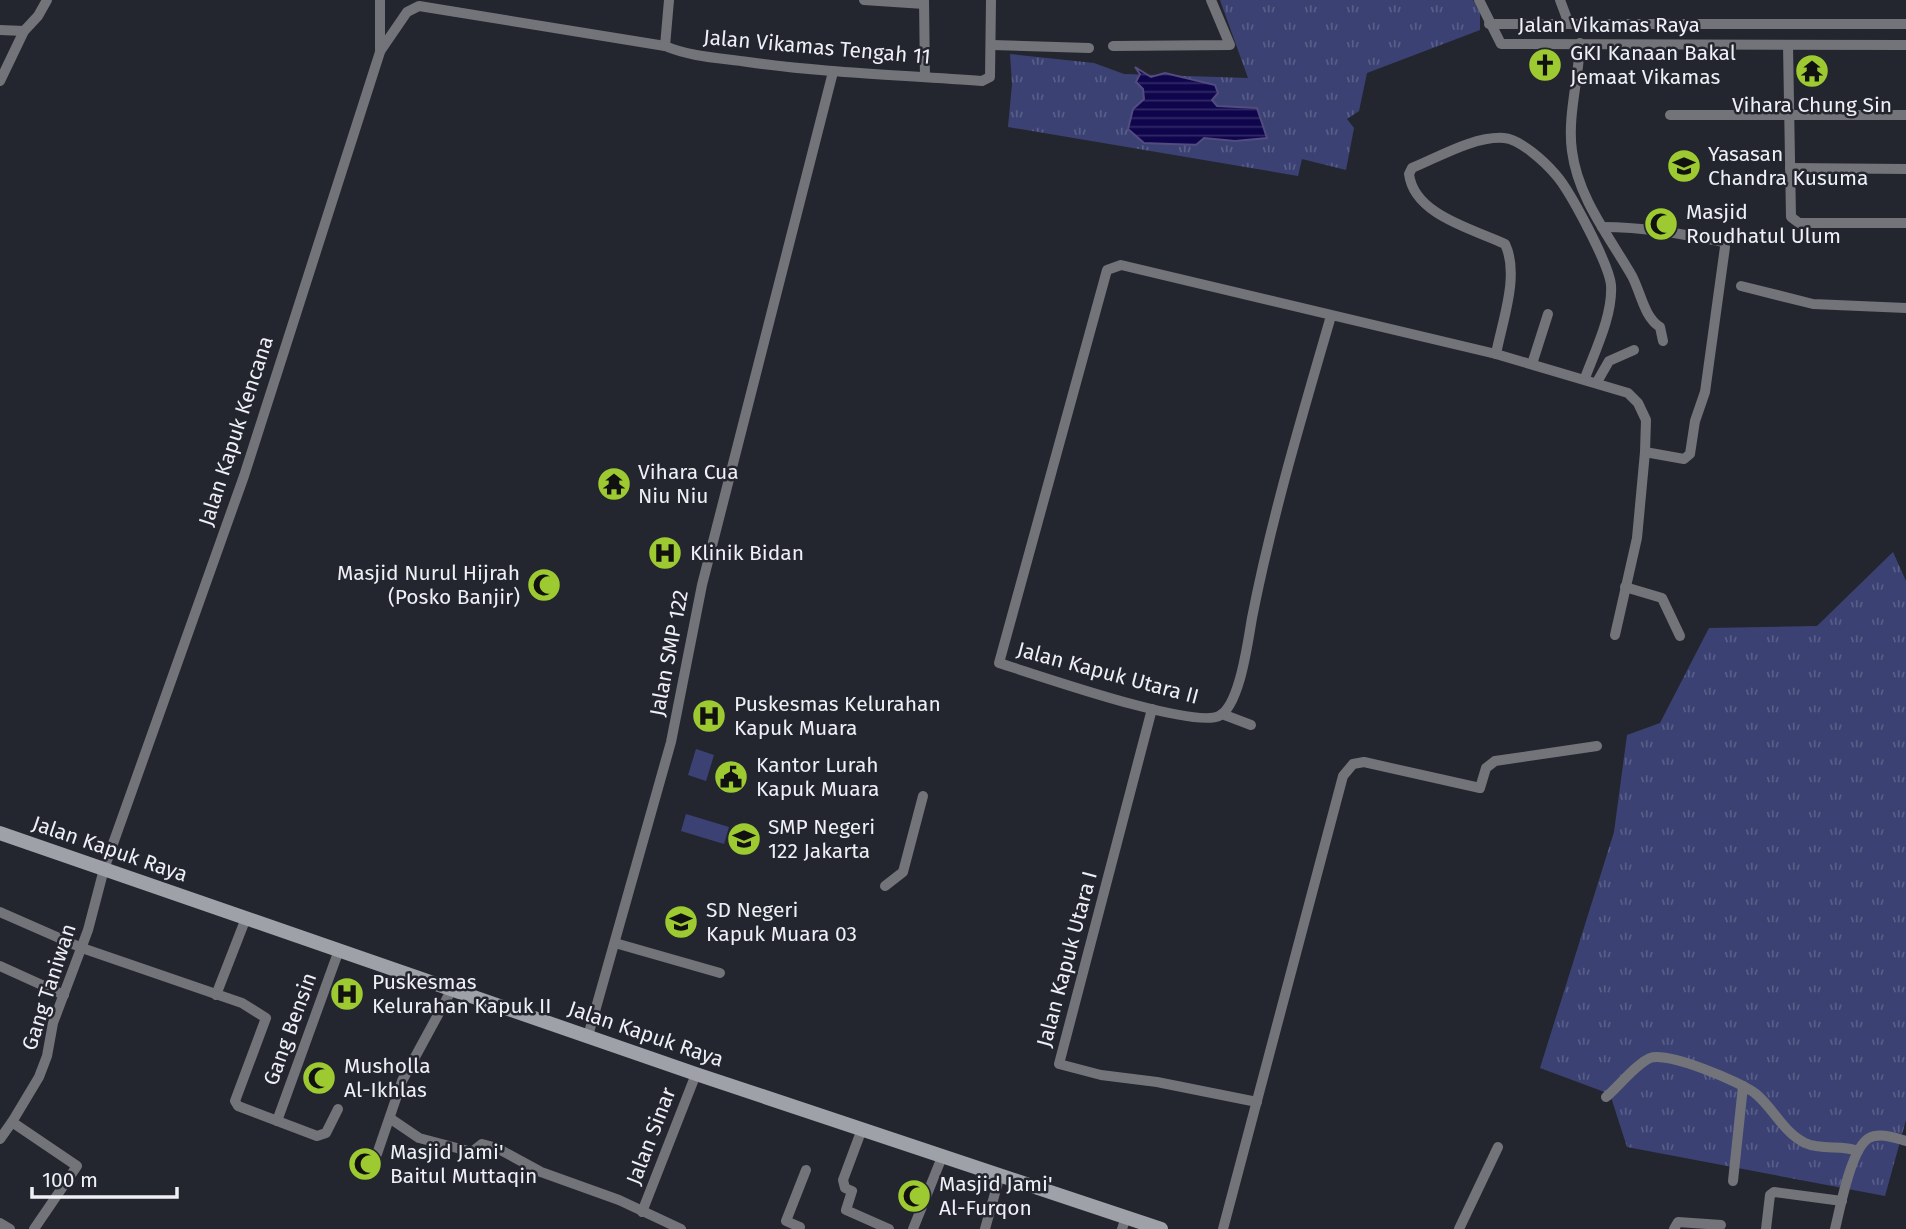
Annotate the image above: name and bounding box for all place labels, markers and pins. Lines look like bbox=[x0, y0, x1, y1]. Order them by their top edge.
place label: GKI Kanaan Bakal Jemaat Vikamas bbox=[1570, 40, 1736, 90]
church icon: GKI Kanaan Bakal Jemaat Vikamas bbox=[1526, 46, 1564, 84]
temple icon: Vihara Chung Sin bbox=[1793, 52, 1831, 90]
place label: Vihara Chung Sin bbox=[1732, 92, 1892, 118]
place label: Yasasan Chandra Kusuma bbox=[1708, 141, 1868, 191]
school or university icon: Yasasan Chandra Kusuma bbox=[1665, 147, 1703, 185]
place label: Masjid Roudhatul Ulum bbox=[1686, 199, 1841, 249]
mosque icon: Masjid Roudhatul Ulum bbox=[1642, 205, 1680, 243]
place label: Vihara Cua Niu Niu bbox=[638, 459, 739, 509]
temple icon: Vihara Cua Niu Niu bbox=[595, 465, 633, 503]
hospital icon: Klinik Bidan bbox=[646, 534, 684, 572]
place label: Klinik Bidan bbox=[690, 540, 804, 566]
place label: Masjid Nurul Hijrah (Posko Banjir) bbox=[337, 560, 520, 610]
mosque icon: Masjid Nurul Hijrah (Posko Banjir) bbox=[525, 566, 563, 604]
place label: Puskesmas Kelurahan Kapuk Muara bbox=[734, 691, 941, 741]
hospital icon: Puskesmas Kelurahan Kapuk Muara bbox=[690, 697, 728, 735]
place label: Kantor Lurah Kapuk Muara bbox=[756, 752, 879, 802]
public building icon: Kantor Lurah Kapuk Muara bbox=[712, 758, 750, 796]
place label: SMP Negeri 122 Jakarta bbox=[768, 814, 875, 864]
school or university icon: SMP Negeri 122 Jakarta bbox=[725, 820, 763, 858]
place label: SD Negeri Kapuk Muara 03 bbox=[706, 897, 857, 947]
school or university icon: SD Negeri Kapuk Muara 03 bbox=[662, 903, 700, 941]
place label: Puskesmas Kelurahan Kapuk II bbox=[372, 969, 551, 1019]
hospital icon: Puskesmas Kelurahan Kapuk II bbox=[328, 975, 366, 1013]
place label: Musholla Al-Ikhlas bbox=[344, 1053, 431, 1103]
mosque icon: Musholla Al-Ikhlas bbox=[300, 1059, 338, 1097]
place label: Masjid Jami' Baitul Muttaqin bbox=[390, 1139, 537, 1189]
mosque icon: Masjid Jami' Baitul Muttaqin bbox=[346, 1145, 384, 1183]
place label: Masjid Jami' Al-Furqon bbox=[939, 1171, 1053, 1221]
mosque icon: Masjid Jami' Al-Furqon bbox=[895, 1177, 933, 1215]

